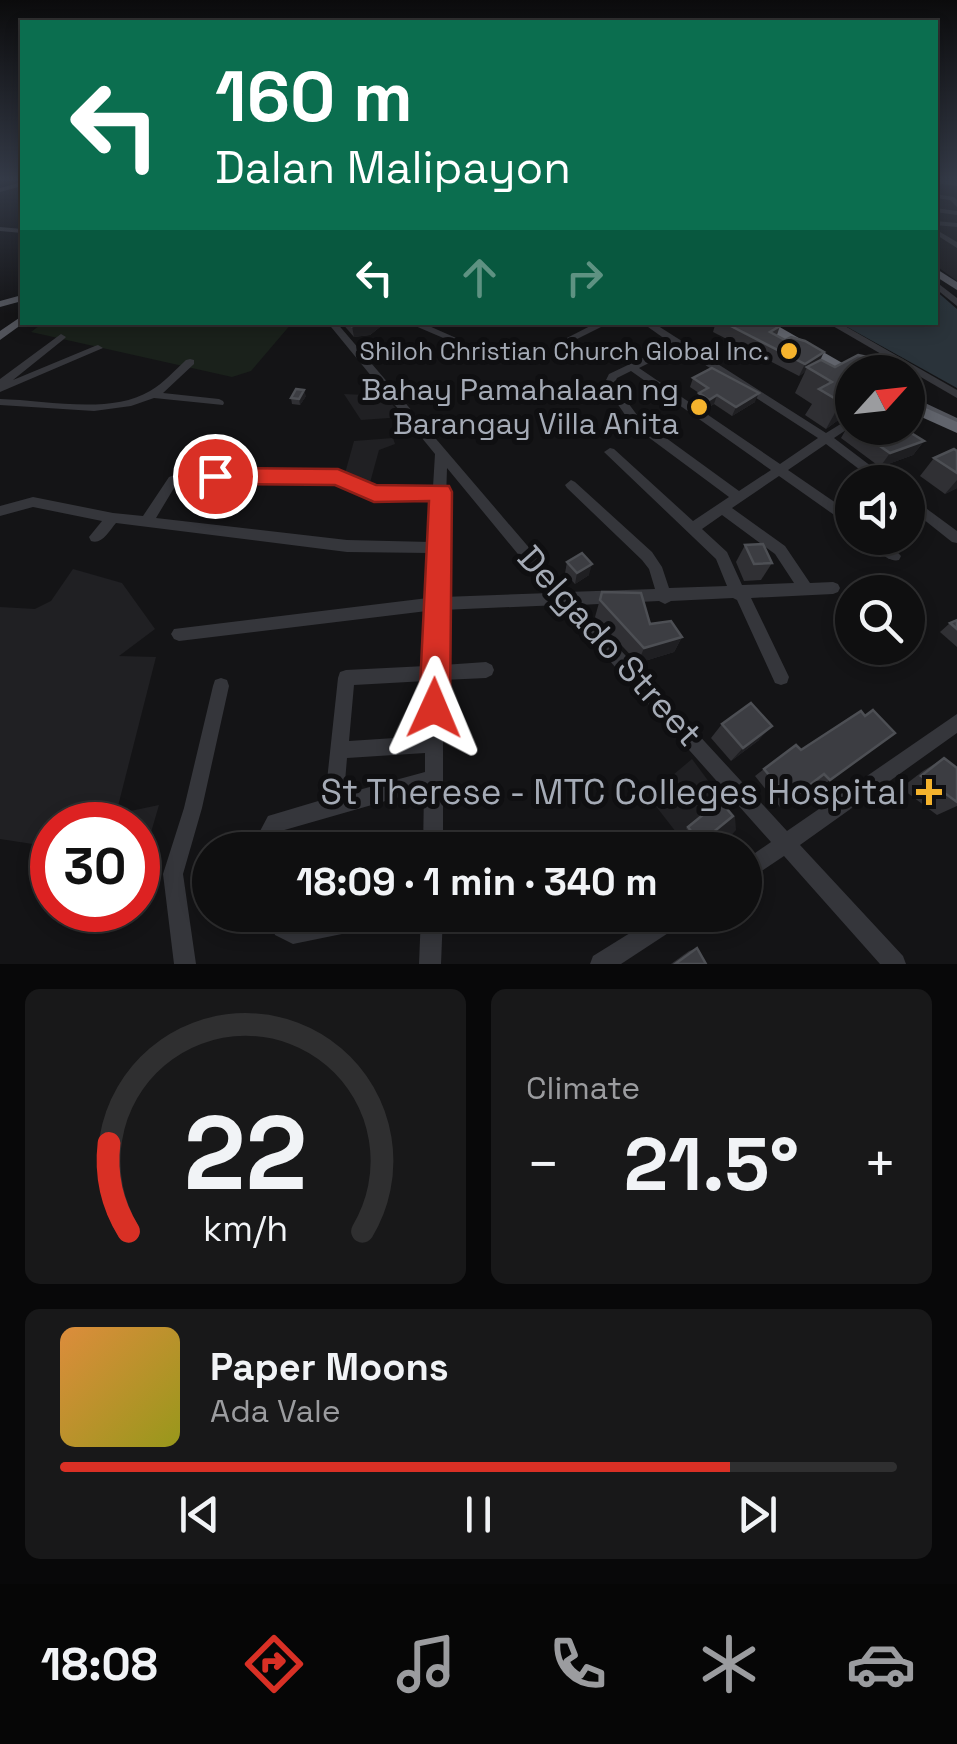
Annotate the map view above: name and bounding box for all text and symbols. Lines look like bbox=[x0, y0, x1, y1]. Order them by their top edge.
text: 160 m bbox=[215, 52, 413, 141]
icon: left bbox=[50, 60, 180, 190]
text: Dalan Malipayon bbox=[215, 139, 571, 196]
icon: left bbox=[347, 250, 402, 305]
icon: ahead bbox=[452, 250, 507, 305]
icon: right bbox=[557, 250, 612, 305]
place label: Shiloh Christian Church Global Inc. bbox=[360, 335, 769, 367]
marker: Shiloh Christian Church Global Inc. bbox=[778, 340, 800, 362]
north arrow bbox=[835, 355, 925, 445]
map controls bbox=[835, 355, 925, 665]
place label: Bahay Pamahalaan ng Barangay Villa Anita bbox=[361, 370, 679, 443]
marker: Bahay Pamahalaan ng Barangay Villa Anita bbox=[688, 396, 710, 418]
pin bbox=[173, 434, 258, 519]
icon: arrive bbox=[188, 449, 243, 504]
button: sound bbox=[835, 465, 925, 555]
street label: Delgado Street bbox=[508, 537, 712, 755]
button: search bbox=[835, 575, 925, 665]
position arrow bbox=[382, 656, 486, 760]
place label: St Therese - MTC Colleges Hospital bbox=[321, 770, 906, 814]
marker: St Therese - MTC Colleges Hospital bbox=[916, 779, 942, 805]
speed limit sign: 30 bbox=[30, 802, 160, 932]
text: 18:09 · 1 min · 340 m bbox=[296, 858, 658, 906]
text: Climate bbox=[526, 1068, 640, 1108]
text: 22 bbox=[184, 1087, 307, 1219]
text: 21.5° bbox=[624, 1116, 799, 1212]
text: − bbox=[526, 1129, 560, 1199]
text: + bbox=[863, 1129, 897, 1199]
text: km/h bbox=[203, 1206, 288, 1251]
text: Paper Moons bbox=[210, 1343, 449, 1391]
text: Ada Vale bbox=[210, 1391, 341, 1431]
icon: previous bbox=[172, 1487, 227, 1542]
icon: pause bbox=[451, 1487, 506, 1542]
icon: next bbox=[730, 1487, 785, 1542]
icon: directions bbox=[239, 1629, 309, 1699]
icon: music bbox=[391, 1629, 461, 1699]
icon: phone bbox=[543, 1629, 613, 1699]
icon: climate bbox=[694, 1629, 764, 1699]
icon: car bbox=[846, 1629, 916, 1699]
text: 18:08 bbox=[41, 1636, 158, 1693]

